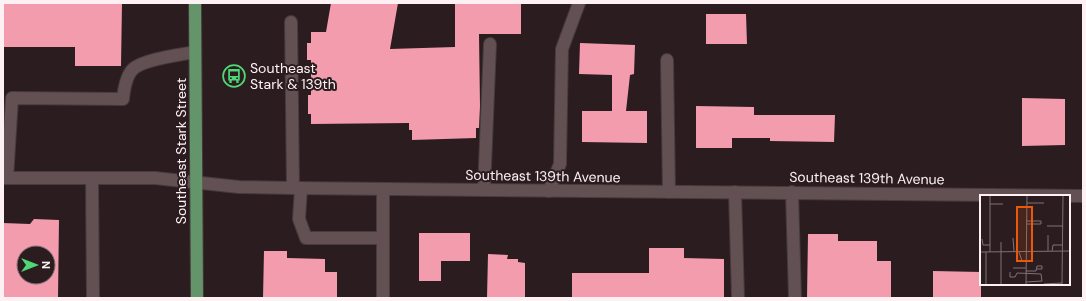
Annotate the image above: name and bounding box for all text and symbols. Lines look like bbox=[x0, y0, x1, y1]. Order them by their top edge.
place label: Southeast Stark & 139th bbox=[250, 59, 336, 93]
bus stop icon: Southeast Stark & 139th bbox=[221, 63, 247, 89]
street label: Southeast Stark Street bbox=[172, 78, 190, 224]
street label: Southeast 139th Avenue bbox=[465, 166, 621, 186]
street label: Southeast 139th Avenue bbox=[789, 168, 945, 188]
inset map bbox=[980, 195, 1070, 285]
north arrow bbox=[16, 245, 56, 285]
text: N bbox=[39, 261, 53, 269]

